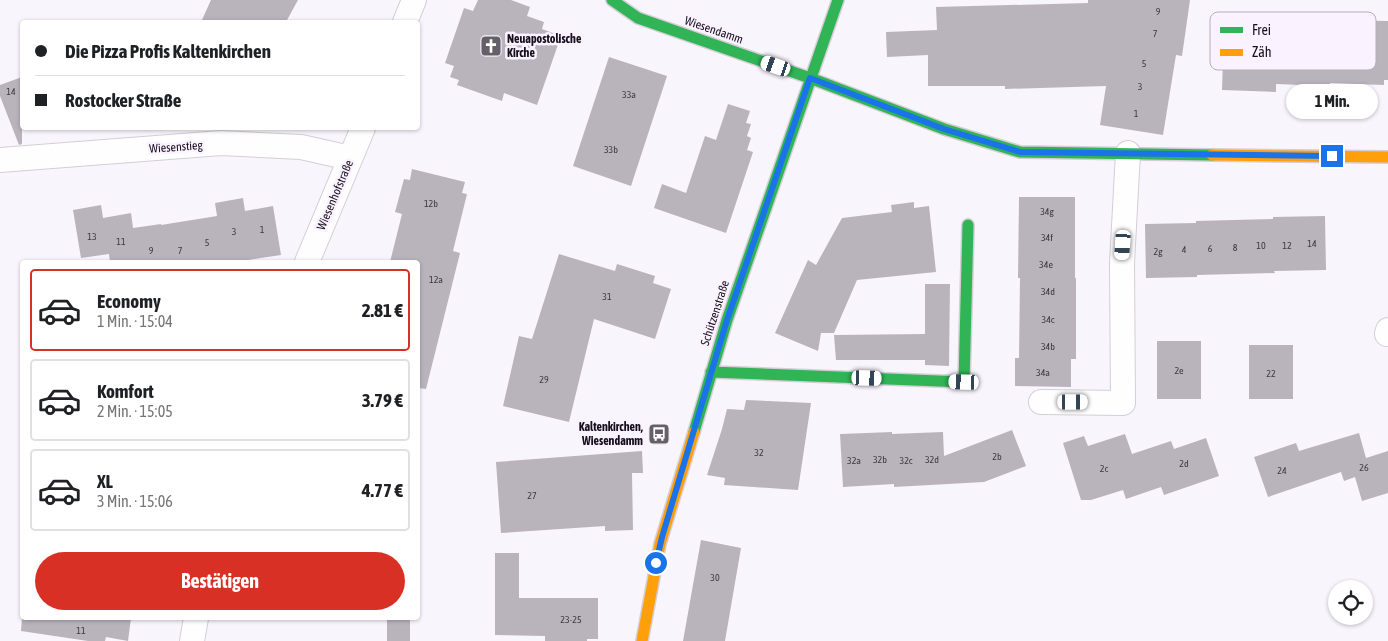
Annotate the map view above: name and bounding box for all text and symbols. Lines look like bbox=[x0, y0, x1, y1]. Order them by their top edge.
house number: 9 bbox=[1156, 6, 1161, 17]
legend bbox=[1210, 12, 1376, 70]
street label: Wiesendamm bbox=[683, 13, 745, 47]
text: Frei bbox=[1252, 22, 1271, 38]
house number: 7 bbox=[1153, 28, 1158, 39]
place label: Neuapostolische Kirche bbox=[507, 32, 582, 60]
church icon: Neuapostolische Kirche bbox=[479, 34, 503, 58]
text: Die Pizza Profis Kaltenkirchen bbox=[65, 40, 271, 62]
text: Zäh bbox=[1252, 44, 1272, 60]
car bbox=[759, 54, 792, 78]
house number: 5 bbox=[1142, 58, 1147, 69]
house number: 3 bbox=[1138, 81, 1143, 92]
callout: 1 Min. bbox=[1286, 84, 1378, 118]
house number: 14 bbox=[6, 86, 16, 97]
text: Rostocker Straße bbox=[65, 89, 181, 111]
house number: 33a bbox=[622, 89, 636, 100]
text: 1 Min. bbox=[1315, 92, 1349, 110]
house number: 1 bbox=[1134, 108, 1139, 119]
street label: Wiesenstieg bbox=[149, 138, 204, 156]
house number: 33b bbox=[604, 144, 618, 155]
route end bbox=[1321, 145, 1343, 167]
street label: Wiesenhofstraße bbox=[314, 158, 356, 232]
house number: 12b bbox=[424, 198, 438, 209]
house number: 34g bbox=[1040, 206, 1055, 217]
house number: 1 bbox=[260, 224, 265, 235]
house number: 3 bbox=[232, 226, 237, 237]
car bbox=[1114, 230, 1131, 260]
house number: 13 bbox=[87, 231, 97, 242]
house number: 34f bbox=[1041, 232, 1053, 243]
house number: 11 bbox=[116, 236, 126, 247]
house number: 5 bbox=[205, 237, 210, 248]
house number: 14 bbox=[1307, 238, 1317, 249]
house number: 10 bbox=[1256, 240, 1266, 251]
house number: 12 bbox=[1282, 240, 1292, 251]
house number: 8 bbox=[1233, 242, 1238, 253]
house number: 6 bbox=[1208, 243, 1213, 254]
house number: 4 bbox=[1182, 244, 1187, 255]
house number: 9 bbox=[149, 245, 154, 256]
house number: 7 bbox=[178, 245, 183, 256]
house number: 2g bbox=[1154, 246, 1163, 257]
house number: 34e bbox=[1039, 259, 1053, 270]
house number: 12a bbox=[429, 274, 443, 285]
street label: Schützenstraße bbox=[698, 279, 732, 347]
house number: 34d bbox=[1041, 286, 1055, 297]
icon: car bbox=[37, 288, 82, 333]
text: Economy bbox=[97, 290, 161, 312]
house number: 31 bbox=[602, 291, 612, 302]
text: 2.81 € bbox=[362, 299, 403, 321]
text: 1 Min. · 15:04 bbox=[97, 312, 173, 330]
house number: 34c bbox=[1041, 314, 1055, 325]
house number: 34b bbox=[1041, 341, 1055, 352]
house number: 2e bbox=[1174, 365, 1184, 376]
house number: 34a bbox=[1036, 367, 1050, 378]
house number: 22 bbox=[1266, 368, 1276, 379]
car bbox=[851, 370, 882, 386]
house number: 29 bbox=[539, 374, 549, 385]
car bbox=[948, 374, 979, 390]
icon: car bbox=[37, 378, 82, 423]
text: Komfort bbox=[97, 380, 154, 402]
text: 3.79 € bbox=[362, 389, 403, 411]
car bbox=[1058, 395, 1088, 410]
text: 2 Min. · 15:05 bbox=[97, 402, 173, 420]
place label: Kaltenkirchen, Wiesendamm bbox=[579, 420, 643, 448]
bus stop icon: Kaltenkirchen, Wiesendamm bbox=[647, 422, 671, 446]
house number: 32 bbox=[754, 447, 764, 458]
house number: 2b bbox=[992, 451, 1002, 462]
house number: 32b bbox=[873, 454, 887, 465]
house number: 32d bbox=[925, 454, 939, 465]
house number: 32a bbox=[847, 455, 861, 466]
house number: 32c bbox=[899, 455, 913, 466]
house number: 2d bbox=[1179, 458, 1189, 469]
house number: 26 bbox=[1359, 462, 1369, 473]
house number: 2c bbox=[1100, 463, 1108, 474]
house number: 24 bbox=[1277, 465, 1287, 476]
icon: car bbox=[37, 468, 82, 513]
text: XL bbox=[97, 470, 113, 492]
text: 4.77 € bbox=[362, 479, 403, 501]
house number: 27 bbox=[527, 490, 537, 501]
text: 3 Min. · 15:06 bbox=[97, 492, 173, 510]
button: Bestätigen bbox=[35, 552, 405, 610]
route start bbox=[645, 552, 667, 574]
house number: 30 bbox=[710, 572, 720, 583]
map controls bbox=[1328, 580, 1373, 625]
button: locate bbox=[1328, 580, 1373, 625]
house number: 23-25 bbox=[560, 614, 582, 625]
house number: 11 bbox=[76, 625, 86, 636]

